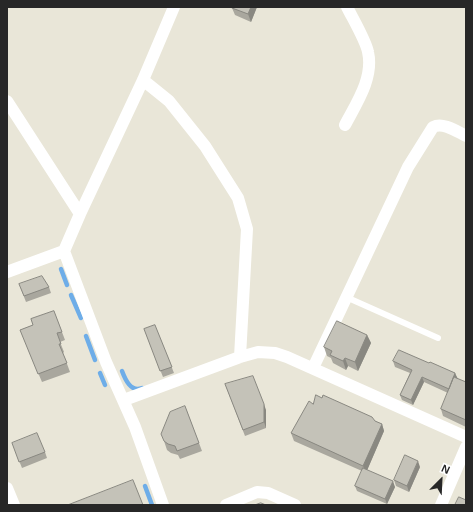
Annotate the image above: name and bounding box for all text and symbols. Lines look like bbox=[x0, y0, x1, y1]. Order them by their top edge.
north arrow bbox=[421, 460, 461, 500]
text: N bbox=[440, 462, 452, 476]

